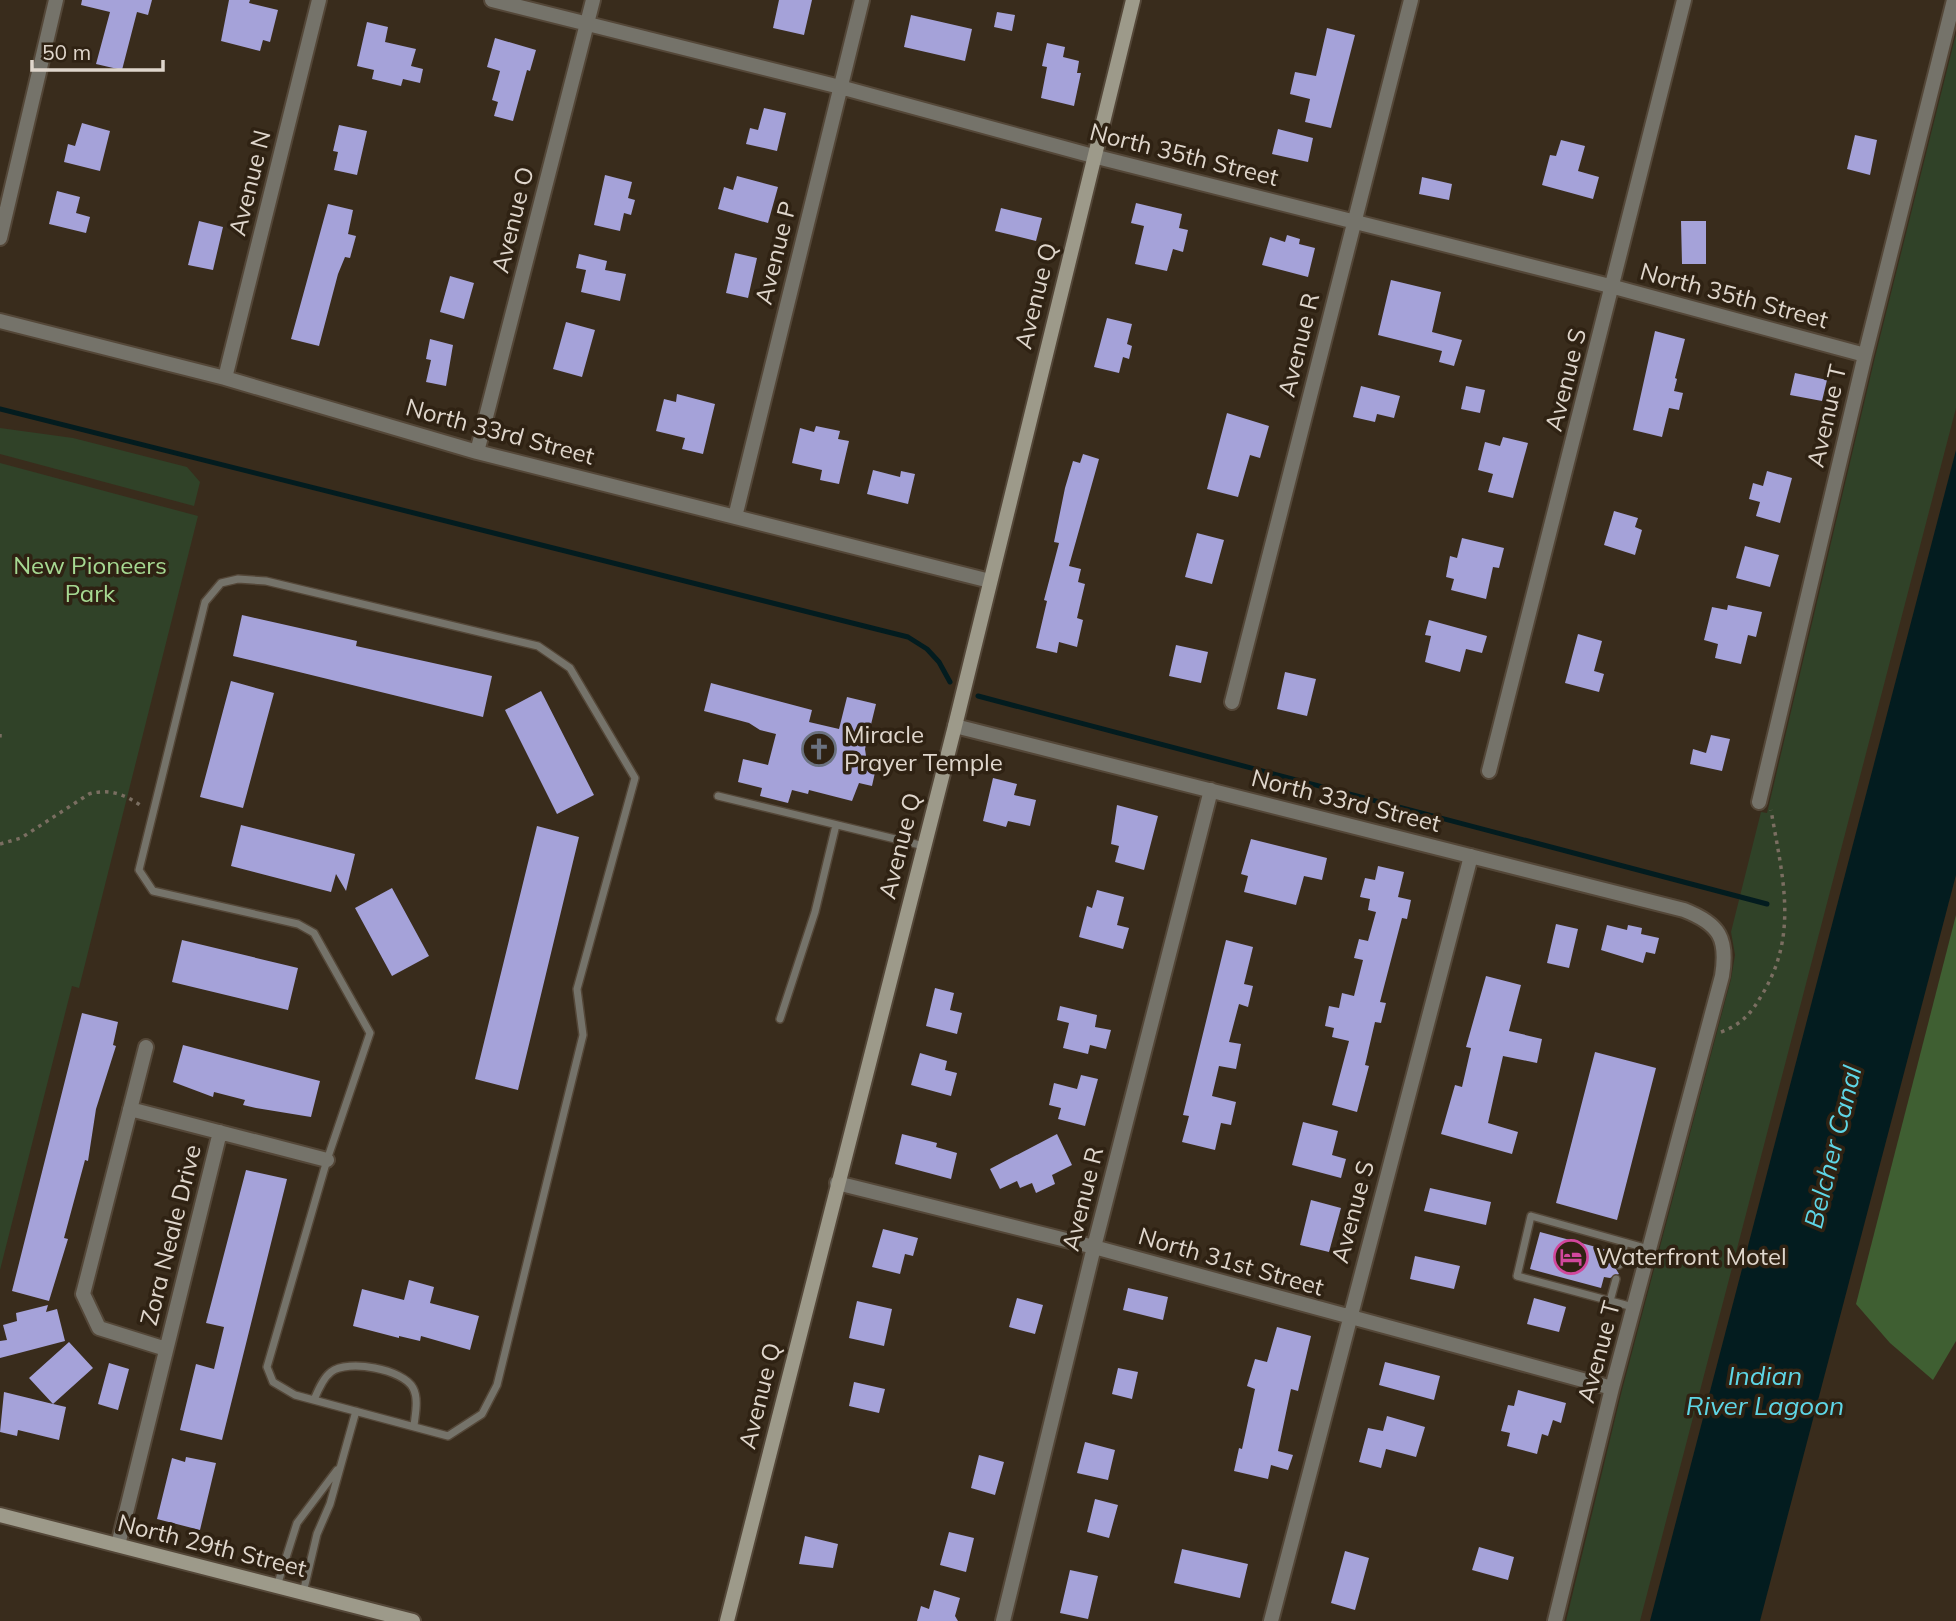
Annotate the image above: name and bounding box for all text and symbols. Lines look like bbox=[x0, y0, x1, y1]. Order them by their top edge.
scale bar bbox=[32, 28, 163, 72]
text: 50 m bbox=[42, 39, 91, 65]
street label: North 35th Street bbox=[1087, 116, 1282, 192]
street label: Avenue N bbox=[221, 127, 277, 239]
street label: Avenue O bbox=[484, 164, 540, 276]
street label: Avenue P bbox=[748, 198, 802, 308]
street label: Avenue Q bbox=[1007, 240, 1063, 352]
street label: North 35th Street bbox=[1637, 255, 1832, 335]
street label: Avenue R bbox=[1271, 289, 1325, 400]
street label: Avenue S bbox=[1538, 325, 1592, 434]
street label: Avenue T bbox=[1800, 361, 1852, 470]
street label: North 33rd Street bbox=[403, 391, 598, 471]
park label: New Pioneers Park bbox=[13, 550, 167, 608]
place label: Miracle Prayer Temple bbox=[844, 719, 1003, 777]
church icon: Miracle Prayer Temple bbox=[800, 730, 838, 768]
street label: North 33rd Street bbox=[1248, 762, 1444, 838]
street label: Avenue Q bbox=[871, 790, 927, 902]
water label: Belcher Canal bbox=[1796, 1061, 1869, 1232]
street label: Zora Neale Drive bbox=[133, 1141, 207, 1328]
street label: Avenue R bbox=[1055, 1143, 1109, 1254]
street label: Avenue S bbox=[1324, 1157, 1380, 1266]
street label: North 31st Street bbox=[1135, 1220, 1327, 1302]
hotel icon: Waterfront Motel bbox=[1552, 1238, 1590, 1276]
place label: Waterfront Motel bbox=[1596, 1241, 1787, 1271]
street label: Avenue T bbox=[1570, 1297, 1626, 1406]
street label: Avenue Q bbox=[731, 1340, 787, 1452]
water label: Indian River Lagoon bbox=[1686, 1359, 1844, 1422]
street label: North 29th Street bbox=[115, 1507, 310, 1583]

